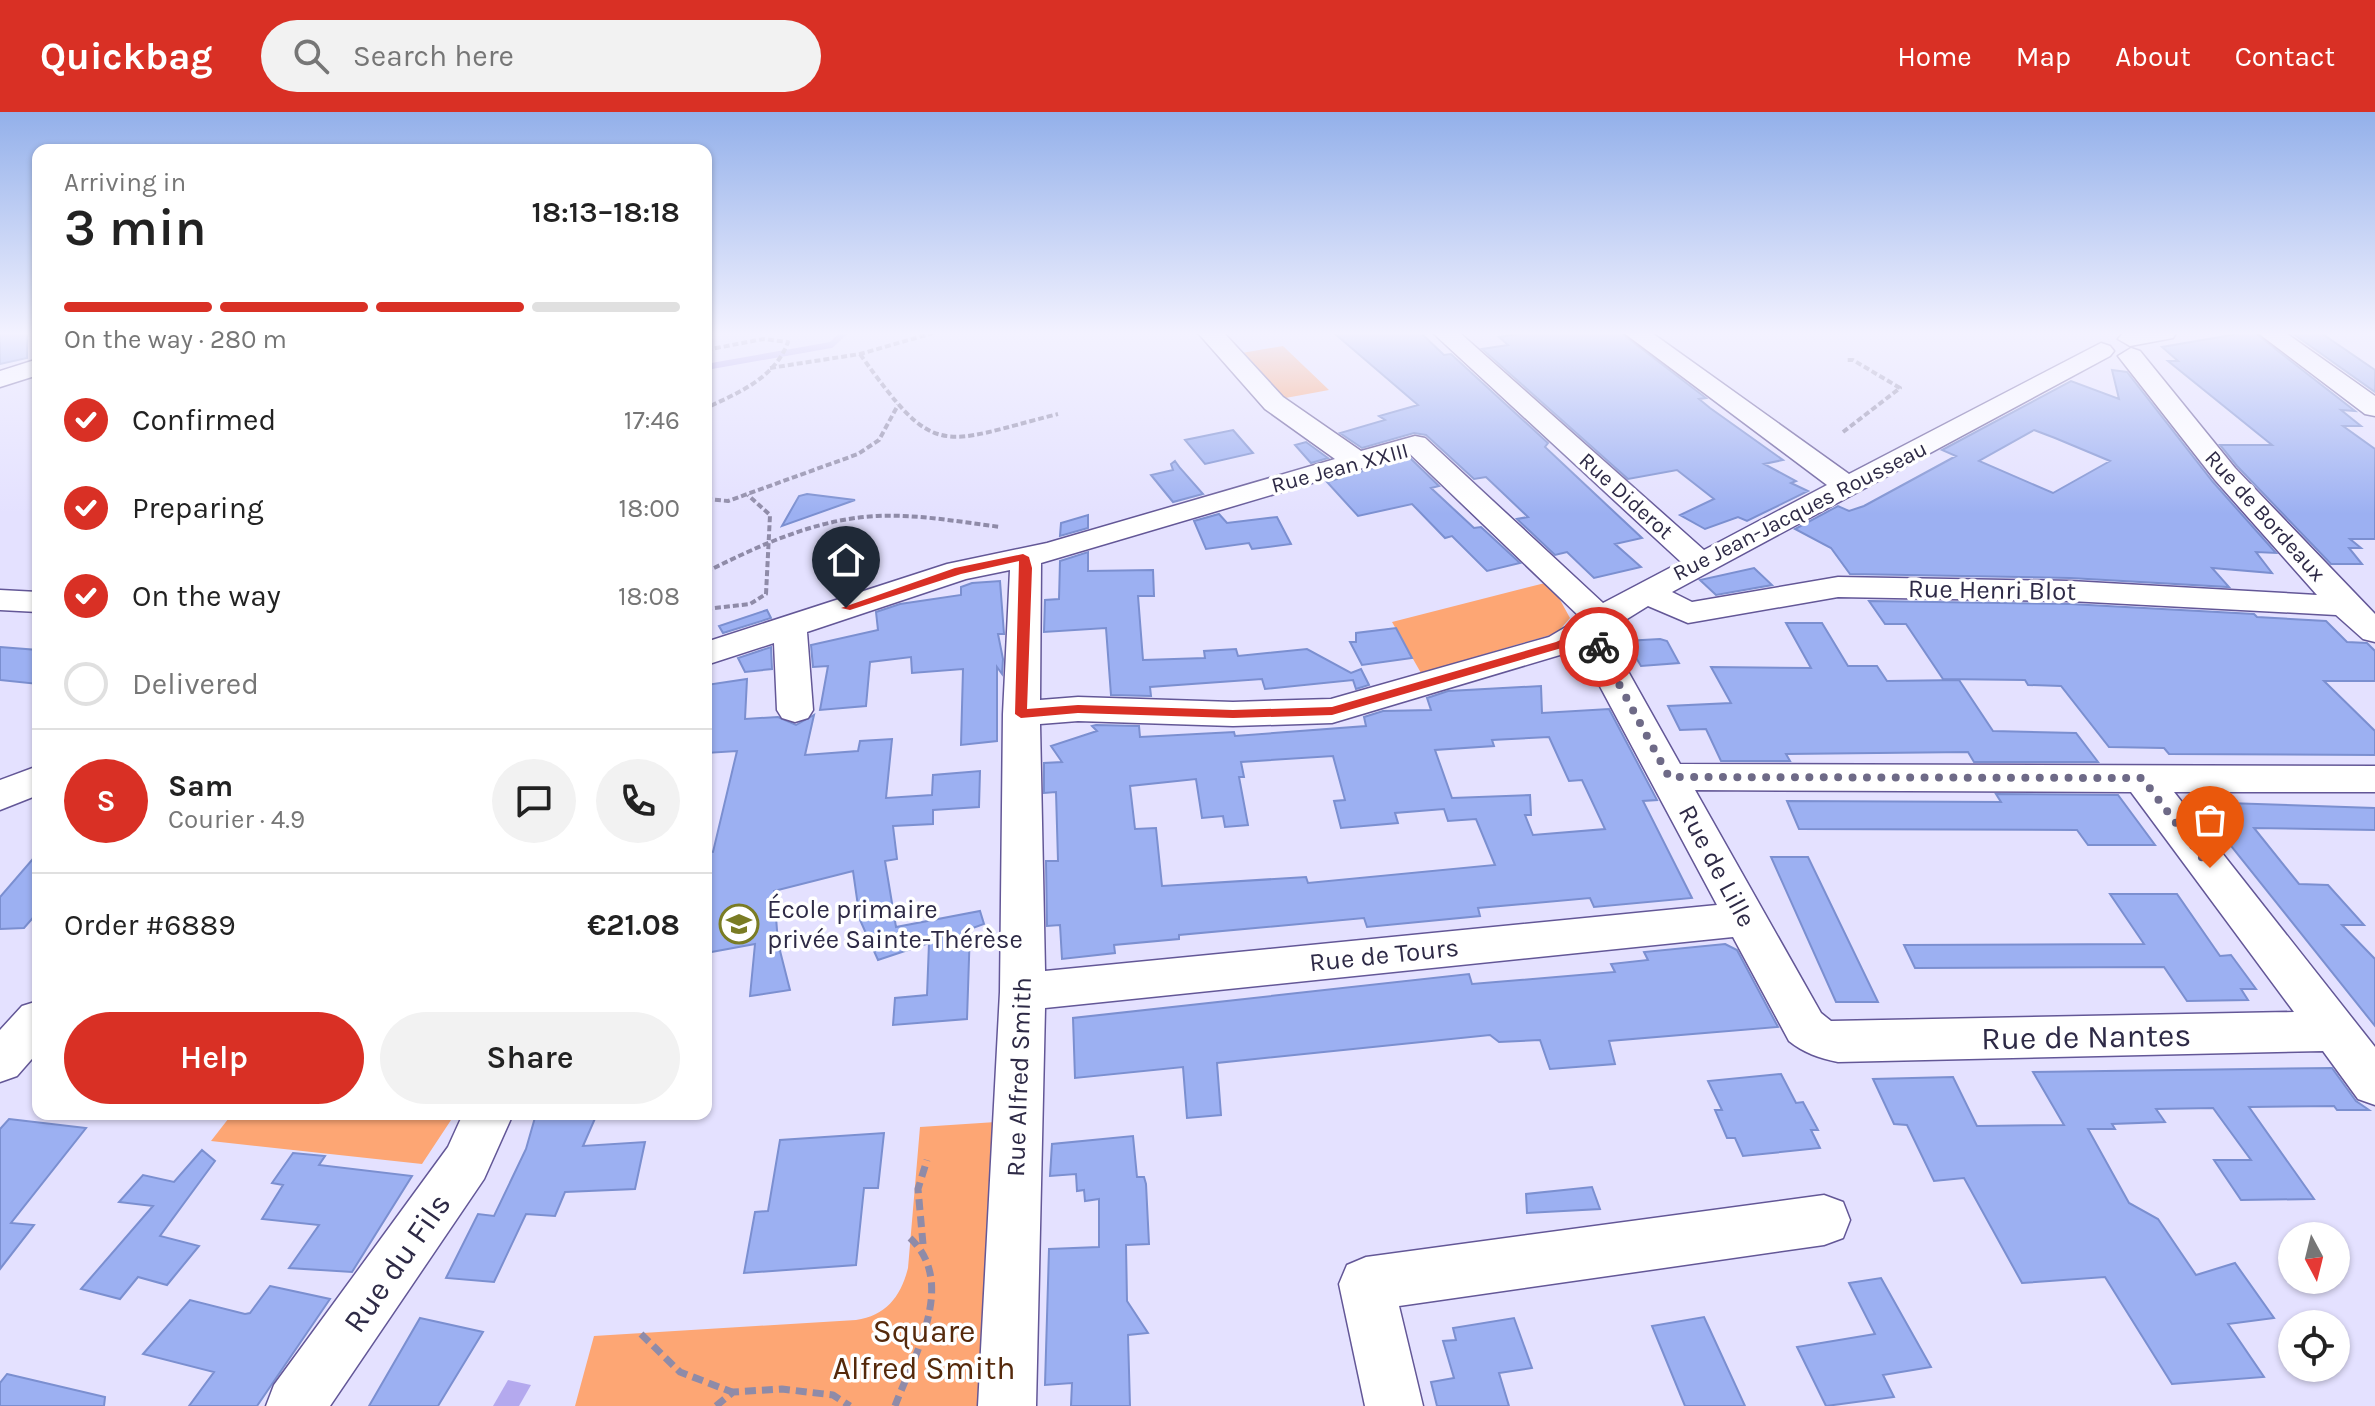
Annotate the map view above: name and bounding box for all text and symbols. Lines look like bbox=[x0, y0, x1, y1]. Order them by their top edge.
search box bbox=[261, 20, 821, 92]
text: Quickbag bbox=[40, 34, 213, 79]
icon: search bbox=[289, 34, 333, 78]
text: Search here bbox=[353, 38, 514, 74]
text: Home bbox=[1897, 40, 1972, 73]
text: Map bbox=[2016, 40, 2071, 73]
text: About bbox=[2115, 40, 2191, 73]
text: Contact bbox=[2235, 40, 2335, 73]
text: Arriving in bbox=[64, 167, 186, 198]
text: 18:13–18:18 bbox=[531, 194, 680, 230]
text: 3 min bbox=[64, 197, 207, 258]
text: On the way · 280 m bbox=[64, 324, 287, 355]
icon: check bbox=[64, 398, 108, 442]
text: Confirmed bbox=[132, 402, 276, 438]
text: 17:46 bbox=[624, 405, 680, 436]
street label: Rue Jean-Jacques Rousseau bbox=[1669, 435, 1931, 587]
street label: Rue Jean XXIII bbox=[1269, 437, 1411, 499]
street label: Rue de Bordeaux bbox=[2199, 445, 2331, 587]
street label: Rue Diderot bbox=[1574, 447, 1678, 545]
icon: check bbox=[64, 486, 108, 530]
text: Preparing bbox=[132, 490, 264, 526]
text: 18:00 bbox=[619, 493, 680, 524]
pin bbox=[812, 526, 880, 608]
icon: home bbox=[824, 538, 868, 582]
street label: Rue Henri Blot bbox=[1908, 573, 2077, 607]
icon: check bbox=[64, 574, 108, 618]
text: On the way bbox=[132, 578, 281, 614]
text: 18:08 bbox=[618, 581, 680, 612]
courier bbox=[1559, 607, 1639, 687]
icon: bike bbox=[1577, 625, 1621, 669]
text: Delivered bbox=[132, 666, 259, 702]
button: chat bbox=[492, 759, 576, 843]
button: phone bbox=[596, 759, 680, 843]
text: Sam bbox=[168, 768, 233, 804]
text: S bbox=[96, 783, 116, 819]
pin bbox=[2176, 786, 2244, 868]
icon: bag bbox=[2188, 798, 2232, 842]
street label: Rue de Lille bbox=[1672, 800, 1762, 932]
text: Courier · 4.9 bbox=[168, 804, 305, 835]
place label: École primaire privée Sainte-Thérèse bbox=[767, 893, 1023, 955]
school or university icon: École primaire privée Sainte-Thérèse bbox=[718, 903, 760, 945]
text: Order #6889 bbox=[64, 907, 236, 943]
text: €21.08 bbox=[587, 907, 680, 943]
street label: Rue de Tours bbox=[1308, 932, 1460, 978]
street label: Rue Alfred Smith bbox=[1000, 977, 1038, 1177]
button: Help bbox=[64, 1012, 364, 1104]
button: Share bbox=[380, 1012, 680, 1104]
street label: Rue de Nantes bbox=[1981, 1017, 2191, 1057]
street label: Rue du Fils bbox=[336, 1186, 458, 1340]
north arrow bbox=[2278, 1222, 2350, 1294]
map controls bbox=[2278, 1222, 2350, 1382]
button: locate bbox=[2278, 1310, 2350, 1382]
park label: Square Alfred Smith bbox=[832, 1313, 1016, 1387]

